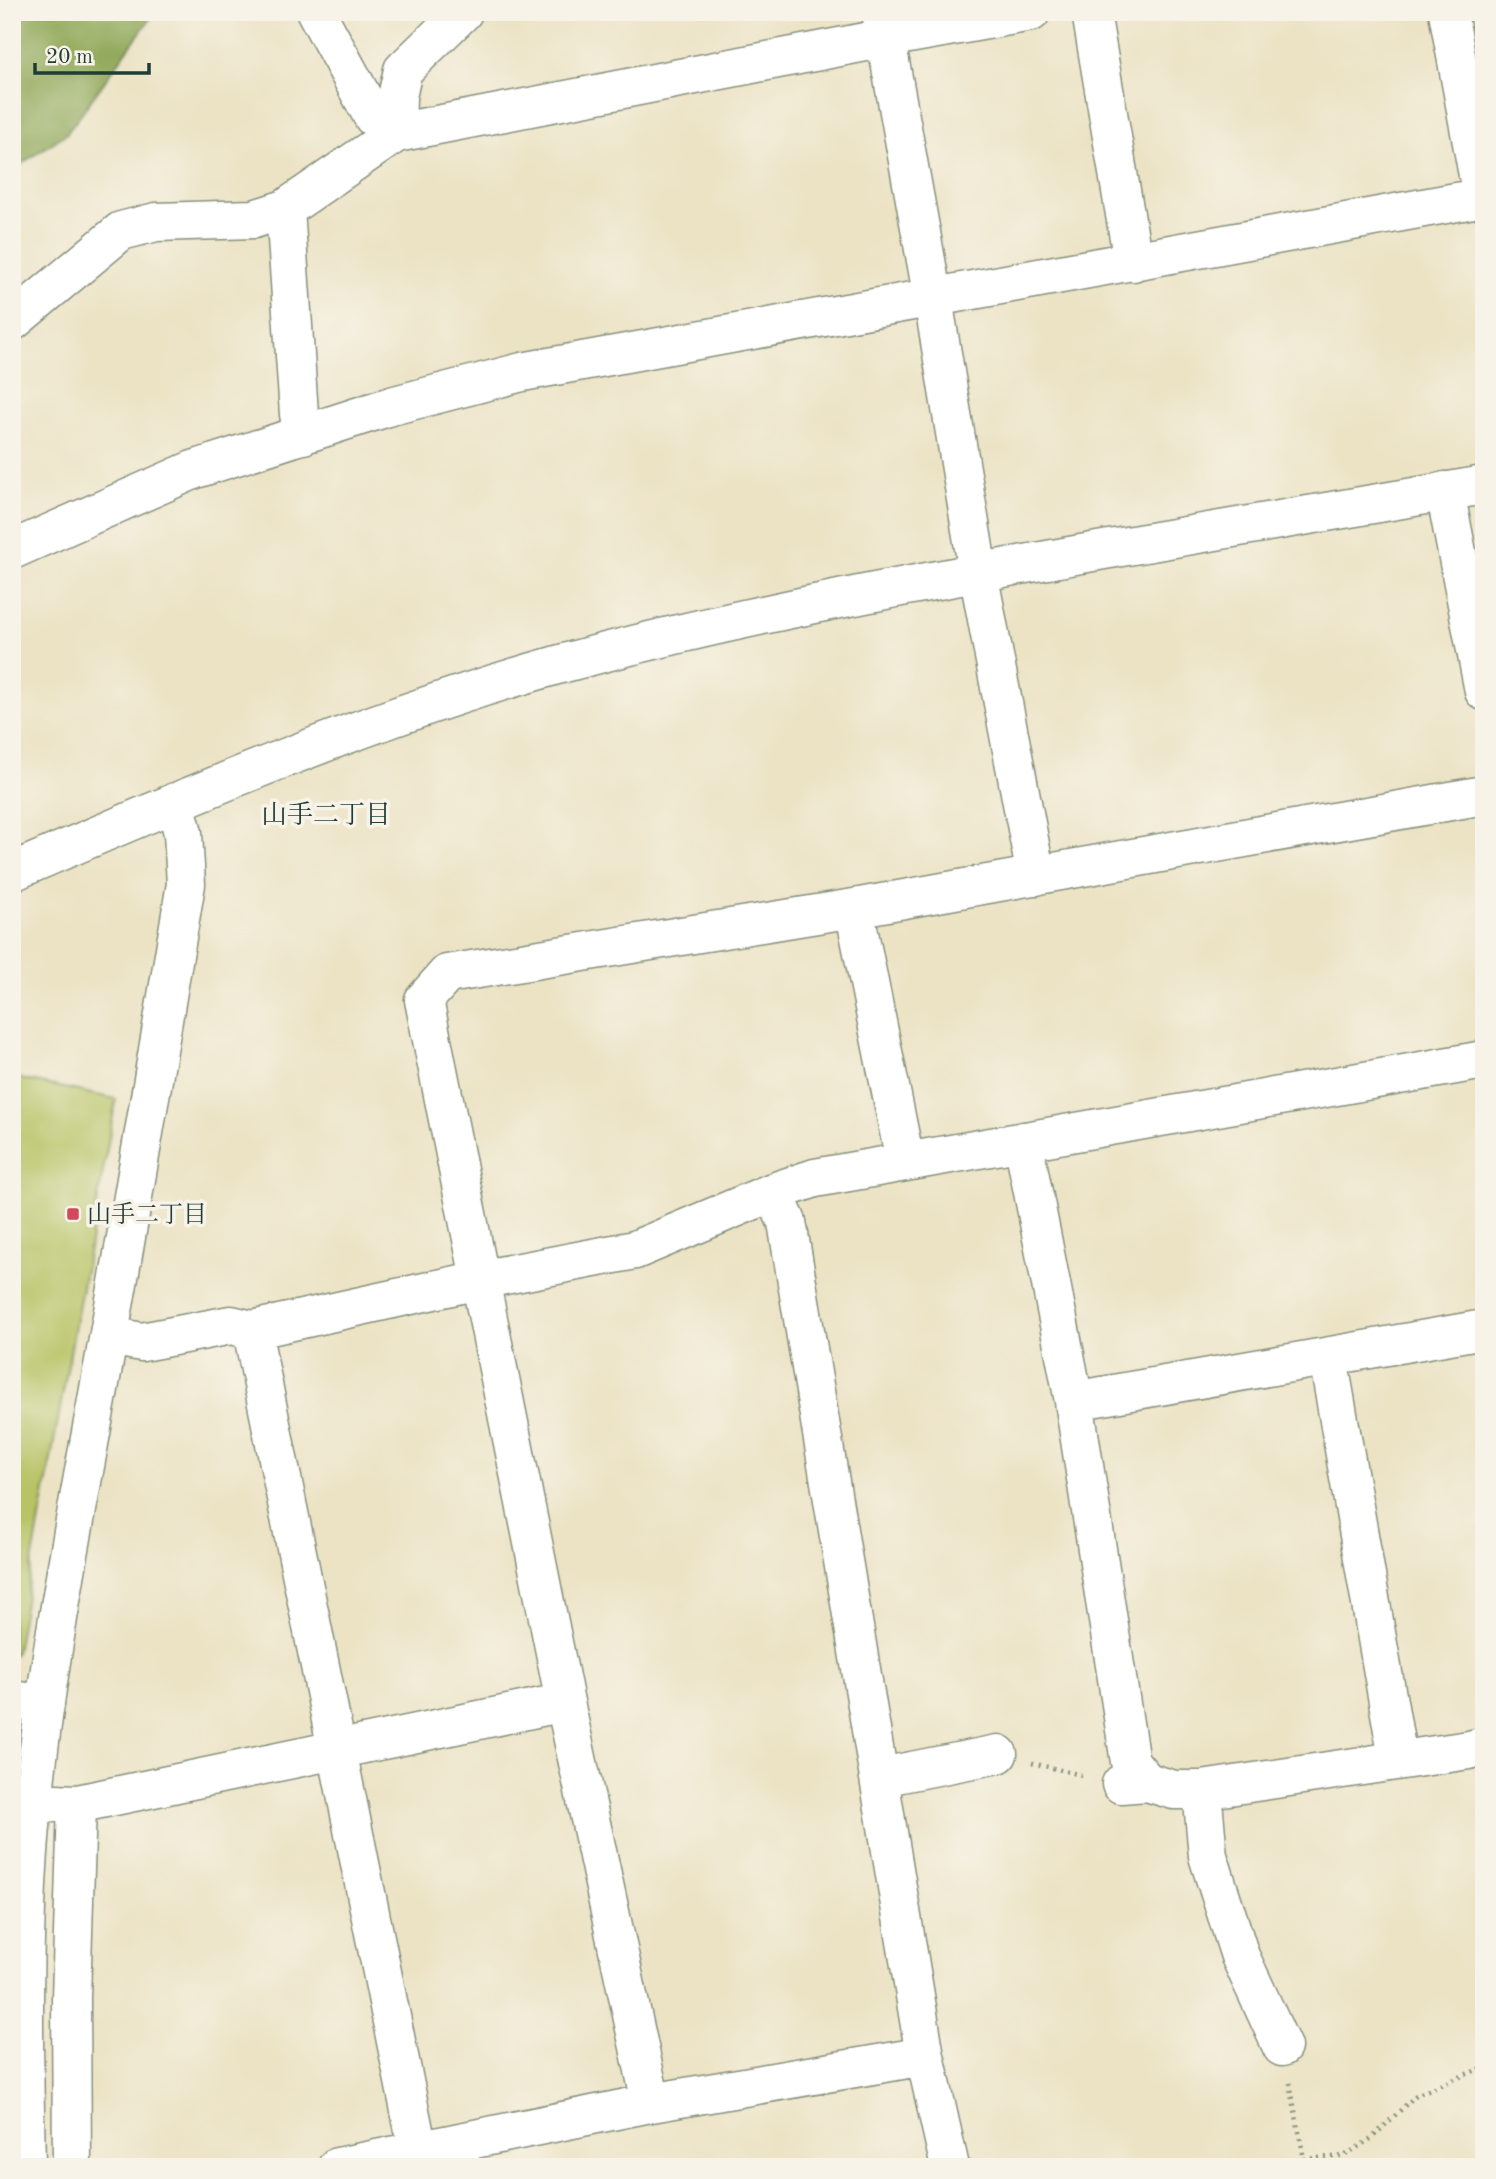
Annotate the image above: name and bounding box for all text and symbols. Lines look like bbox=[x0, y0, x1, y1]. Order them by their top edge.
scale bar bbox=[35, 32, 149, 76]
text: 20 m bbox=[46, 47, 93, 68]
district label: 山手二丁目 bbox=[261, 801, 391, 829]
place label: 山手二丁目 bbox=[87, 1201, 207, 1228]
marker: 山手二丁目 bbox=[65, 1206, 81, 1222]

